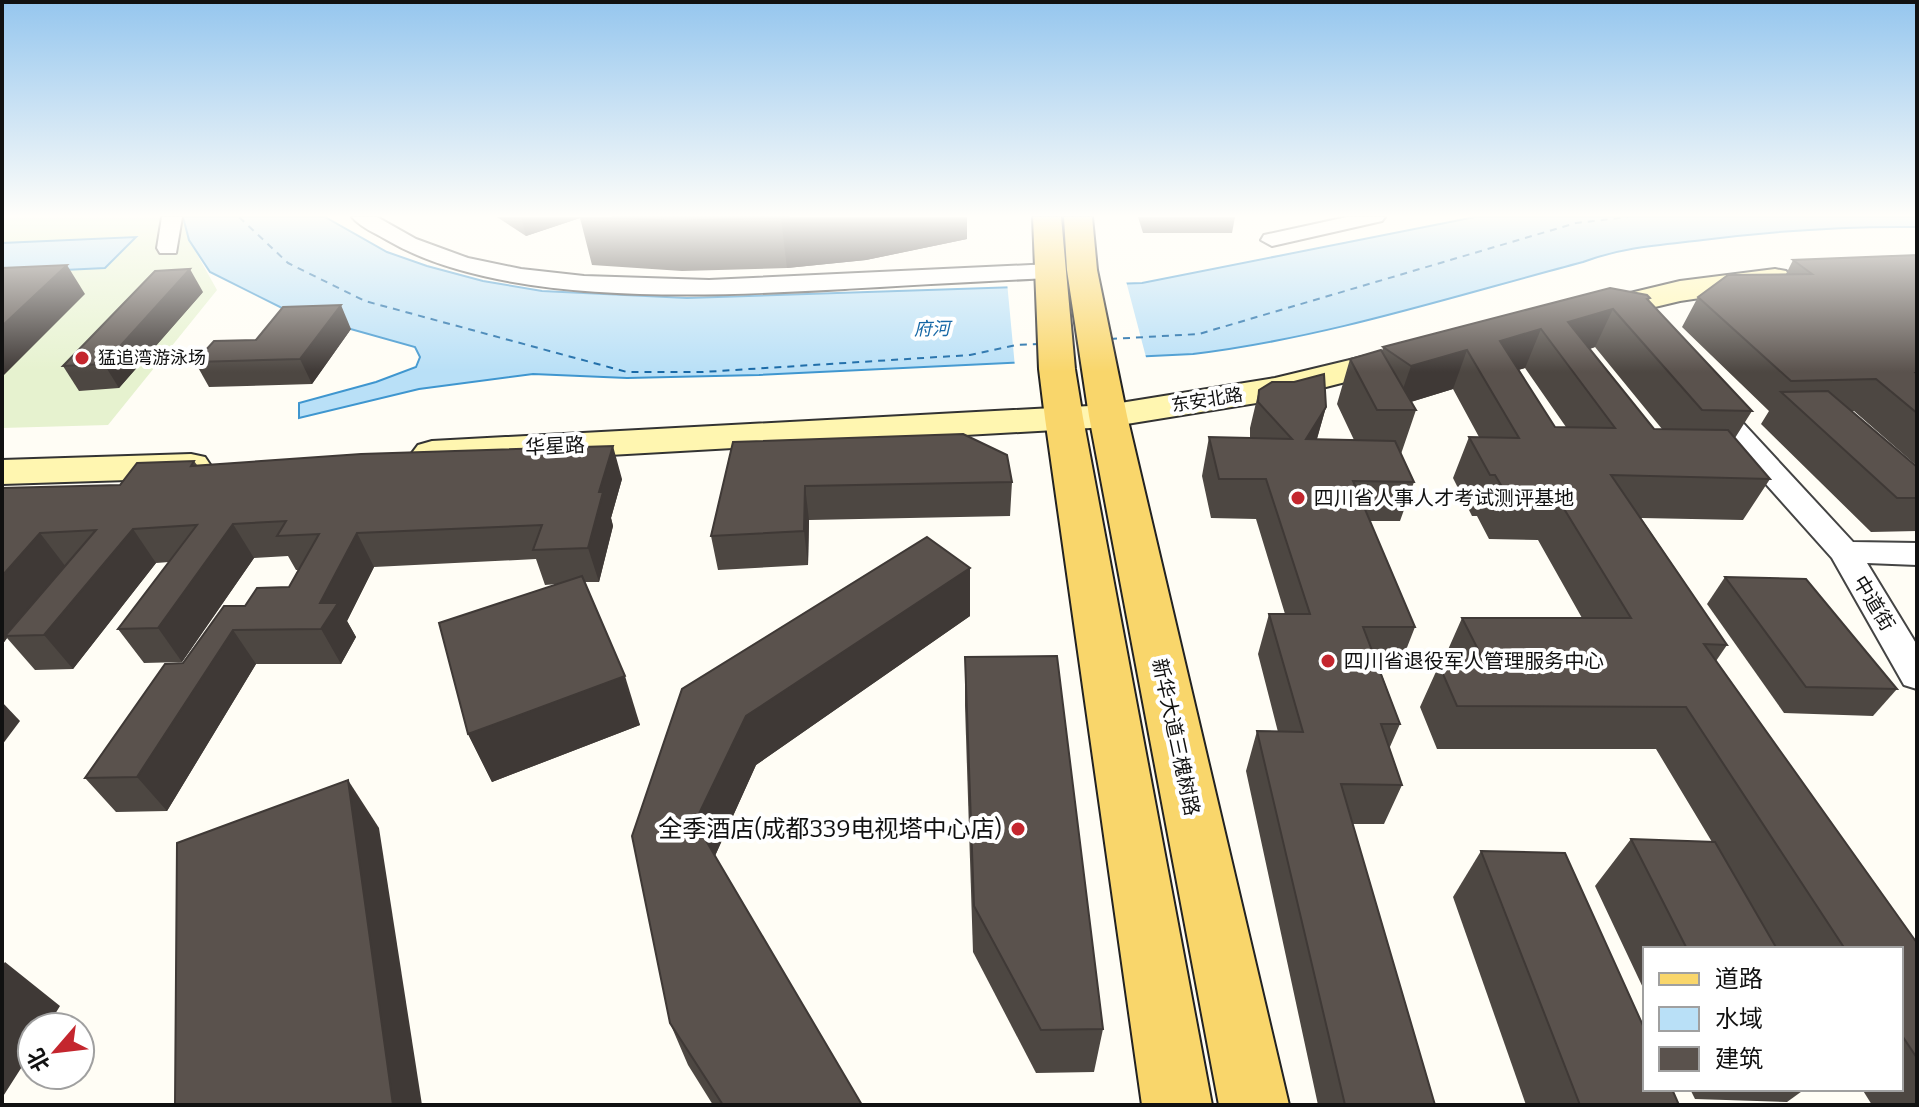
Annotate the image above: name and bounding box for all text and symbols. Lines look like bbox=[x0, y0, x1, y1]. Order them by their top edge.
water label: 府河 bbox=[914, 318, 953, 340]
place label: 猛追湾游泳场 bbox=[98, 347, 206, 369]
marker: 猛追湾游泳场 bbox=[73, 349, 91, 367]
street label: 东安北路 bbox=[1170, 384, 1244, 416]
street label: 华星路 bbox=[524, 432, 586, 460]
place label: 四川省人事人才考试测评基地 bbox=[1314, 486, 1574, 510]
marker: 四川省人事人才考试测评基地 bbox=[1289, 489, 1307, 507]
street label: 中道街 bbox=[1848, 571, 1900, 635]
place label: 四川省退役军人管理服务中心 bbox=[1344, 649, 1604, 673]
marker: 四川省退役军人管理服务中心 bbox=[1319, 652, 1337, 670]
street label: 新华大道三槐树路 bbox=[1148, 656, 1204, 818]
place label: 全季酒店(成都339电视塔中心店) bbox=[658, 815, 1002, 843]
marker: 全季酒店(成都339电视塔中心店) bbox=[1009, 820, 1027, 838]
legend bbox=[1643, 947, 1903, 1091]
text: 道路 bbox=[1715, 965, 1763, 993]
text: 水域 bbox=[1715, 1005, 1763, 1033]
north arrow bbox=[16, 1011, 96, 1091]
text: 北 bbox=[22, 1044, 56, 1076]
text: 建筑 bbox=[1715, 1045, 1763, 1073]

